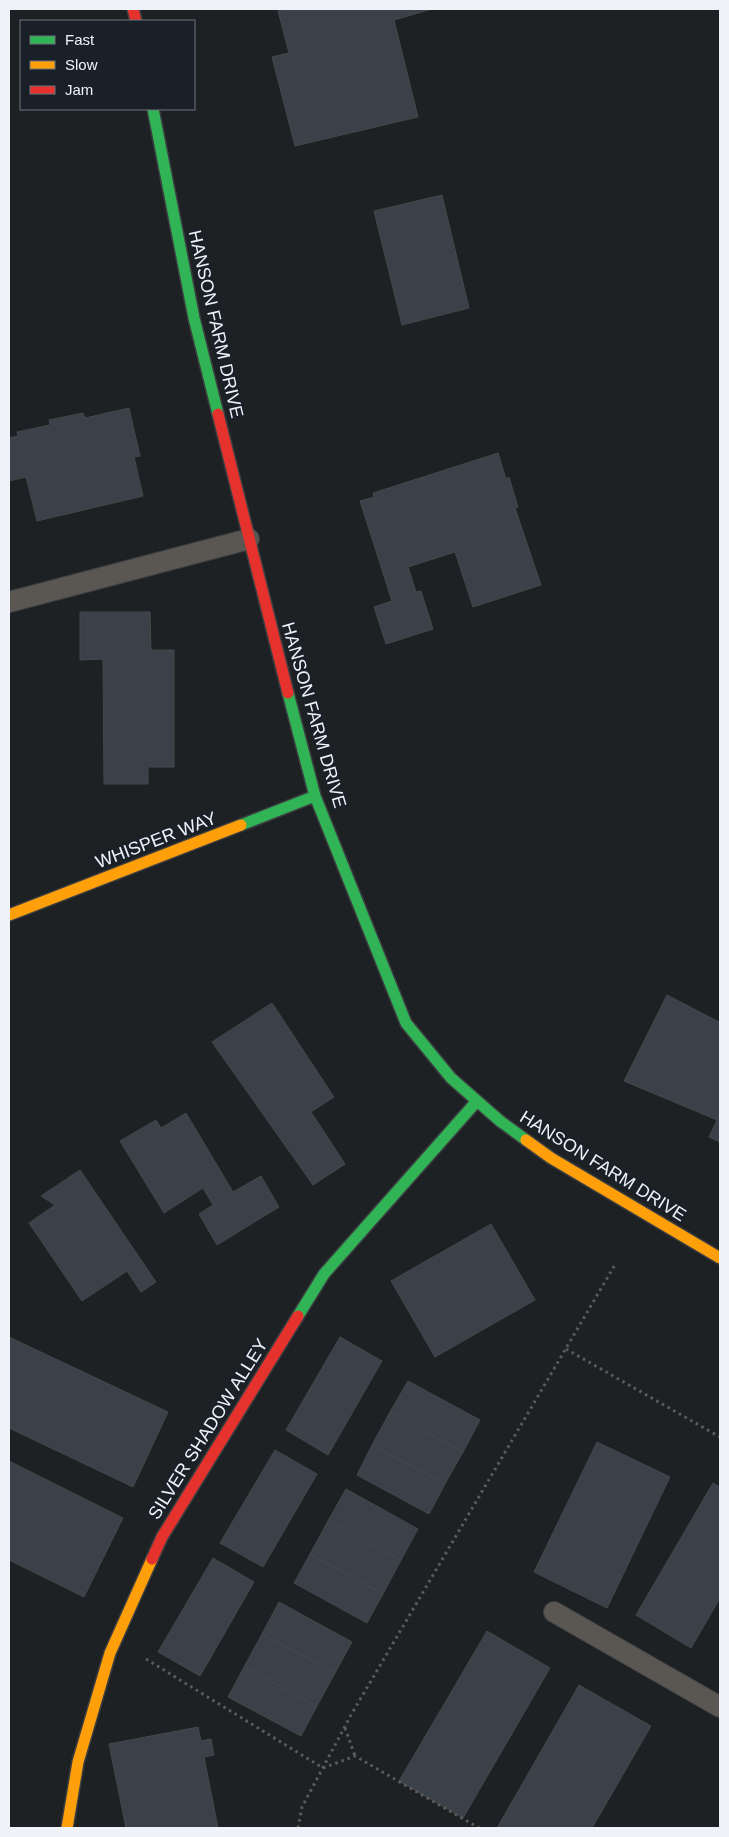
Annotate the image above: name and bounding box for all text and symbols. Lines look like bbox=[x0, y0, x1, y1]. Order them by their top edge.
legend bbox=[20, 20, 195, 110]
text: Fast bbox=[65, 31, 95, 48]
text: Slow bbox=[65, 56, 98, 73]
text: Jam bbox=[65, 81, 93, 98]
street label: HANSON FARM DRIVE bbox=[185, 228, 247, 420]
street label: HANSON FARM DRIVE bbox=[278, 620, 350, 810]
street label: WHISPER WAY bbox=[93, 808, 219, 872]
street label: HANSON FARM DRIVE bbox=[516, 1107, 690, 1225]
street label: SILVER SHADOW ALLEY bbox=[144, 1335, 272, 1523]

